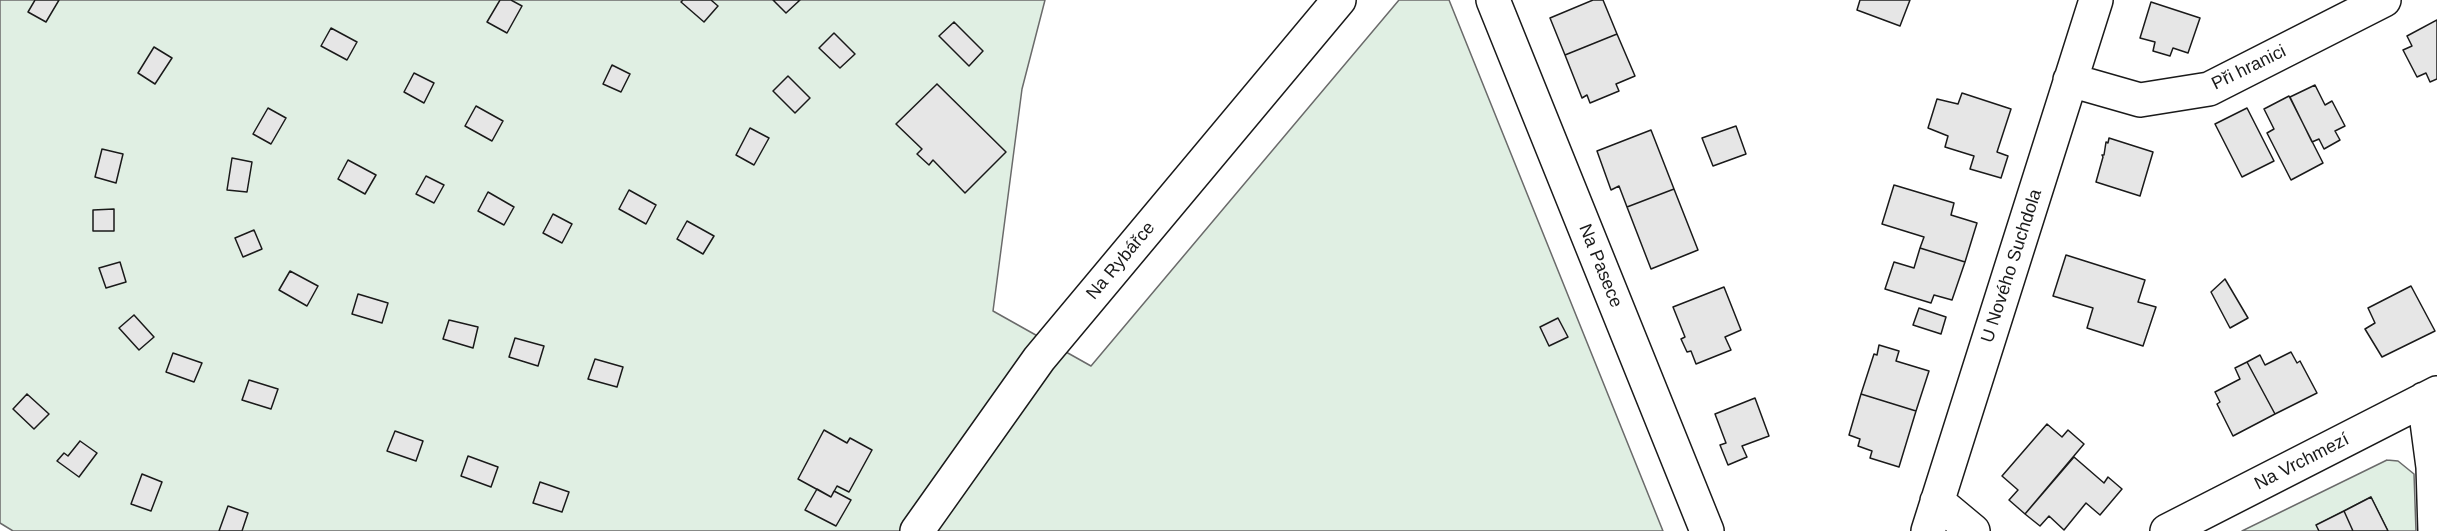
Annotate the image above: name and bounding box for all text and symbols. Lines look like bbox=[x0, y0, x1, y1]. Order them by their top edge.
street label: Při hranici bbox=[2208, 41, 2290, 95]
street label: U Nového Suchdola bbox=[1977, 187, 2047, 345]
street label: Na Rybářce bbox=[1082, 218, 1160, 304]
street label: Na Pasece bbox=[1573, 221, 1627, 311]
street label: Na Vrchmezí bbox=[2251, 429, 2353, 495]

